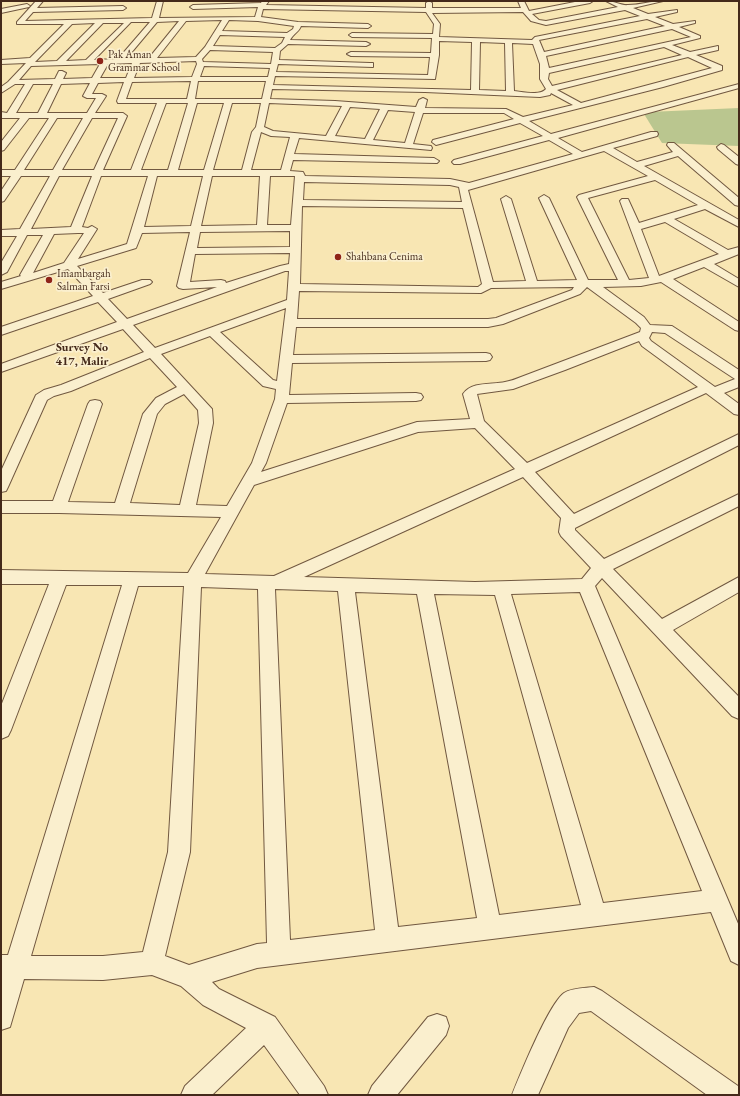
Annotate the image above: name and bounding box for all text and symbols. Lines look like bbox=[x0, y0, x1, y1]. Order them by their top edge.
place label: Pak Aman Grammar School bbox=[108, 48, 180, 74]
marker: Pak Aman Grammar School bbox=[95, 56, 105, 66]
place label: Shahbana Cenima bbox=[346, 250, 423, 264]
marker: Shahbana Cenima bbox=[333, 252, 343, 262]
place label: Imambargah Salman Farsi bbox=[57, 267, 111, 293]
marker: Imambargah Salman Farsi bbox=[44, 275, 54, 285]
district label: Survey No 417, Malir bbox=[56, 341, 108, 369]

